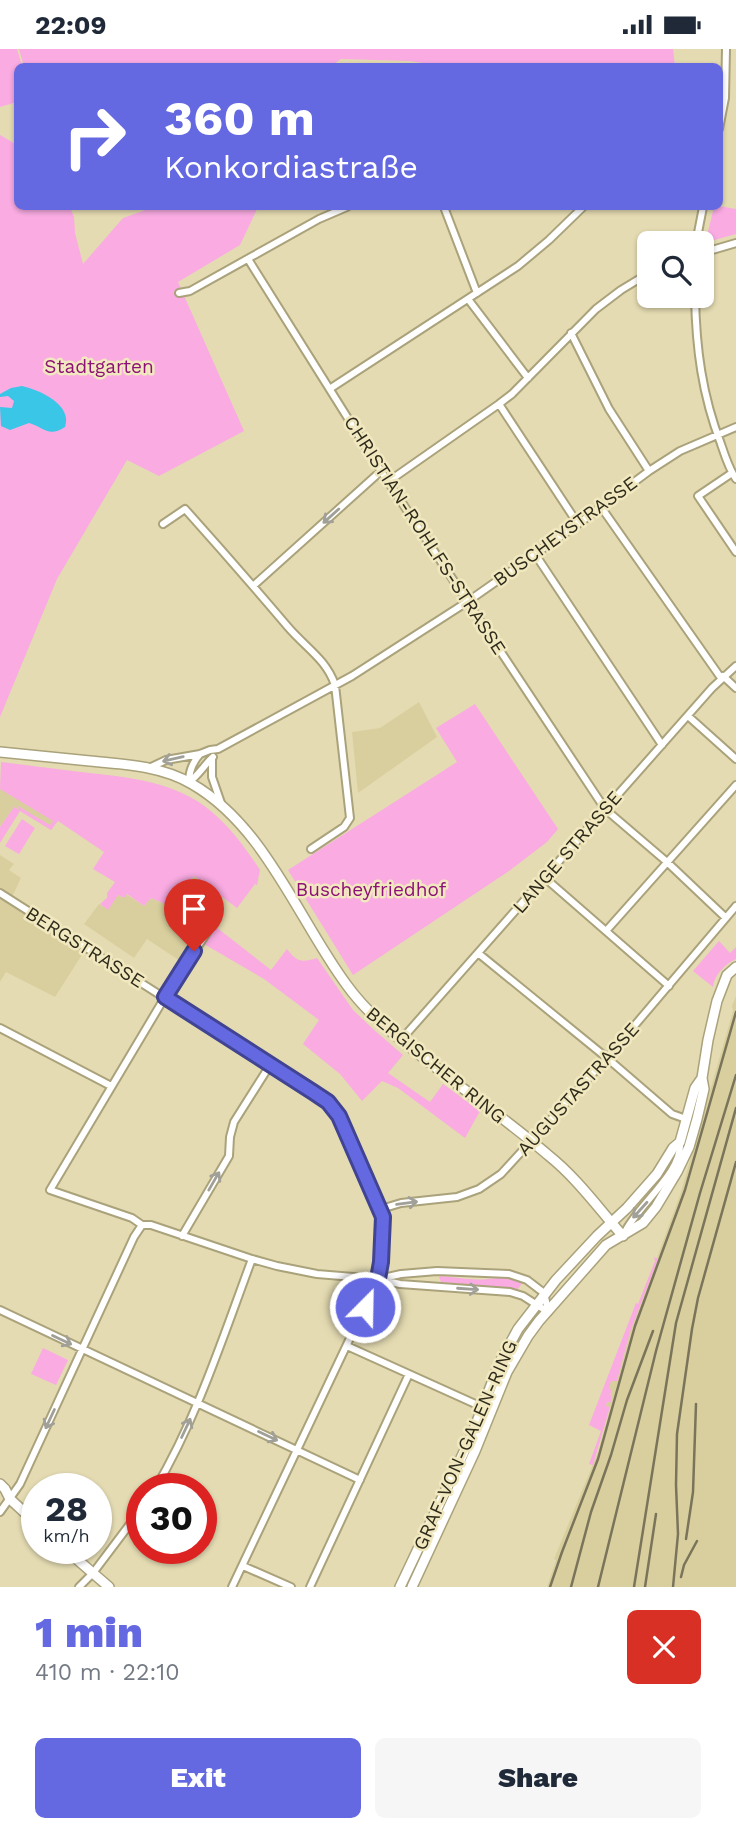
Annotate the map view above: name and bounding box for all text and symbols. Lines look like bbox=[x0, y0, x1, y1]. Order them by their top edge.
text: 22:09 bbox=[35, 10, 107, 40]
text: 360 m bbox=[164, 89, 315, 147]
icon: right bbox=[49, 91, 140, 182]
text: Konkordiastraße bbox=[164, 148, 418, 186]
map controls bbox=[637, 231, 714, 308]
button: search bbox=[637, 231, 714, 308]
park label: Stadtgarten bbox=[44, 355, 154, 378]
street label: CHRISTIAN-ROHLFS-STRASSE bbox=[339, 411, 511, 659]
street label: BUSCHEYSTRASSE bbox=[489, 471, 641, 591]
one-way arrow bbox=[322, 508, 340, 524]
one-way arrow bbox=[162, 753, 185, 766]
street label: LANGE STRASSE bbox=[508, 786, 626, 918]
park label: Buscheyfriedhof bbox=[296, 878, 447, 901]
pin bbox=[164, 879, 224, 951]
icon: arrive bbox=[175, 890, 213, 928]
street label: BERGSTRASSE bbox=[21, 901, 149, 993]
street label: BERGISCHER RING bbox=[362, 1002, 510, 1128]
street label: AUGUSTASTRASSE bbox=[512, 1018, 644, 1160]
one-way arrow bbox=[208, 1171, 221, 1192]
one-way arrow bbox=[395, 1196, 418, 1209]
one-way arrow bbox=[632, 1201, 648, 1219]
position arrow bbox=[328, 1270, 402, 1344]
one-way arrow bbox=[457, 1283, 479, 1296]
one-way arrow bbox=[51, 1333, 72, 1347]
street label: GRAF-VON-GALEN-RING bbox=[408, 1336, 522, 1554]
one-way arrow bbox=[42, 1408, 56, 1429]
one-way arrow bbox=[180, 1418, 193, 1439]
one-way arrow bbox=[257, 1429, 278, 1443]
speed limit sign: 30 bbox=[126, 1473, 217, 1564]
text: 28 bbox=[45, 1488, 88, 1530]
text: km/h bbox=[43, 1525, 90, 1546]
text: 1 min bbox=[35, 1608, 143, 1657]
button: close bbox=[627, 1610, 701, 1684]
text: 410 m · 22:10 bbox=[35, 1659, 180, 1686]
button: Exit bbox=[35, 1738, 361, 1818]
button: Share bbox=[375, 1738, 701, 1818]

